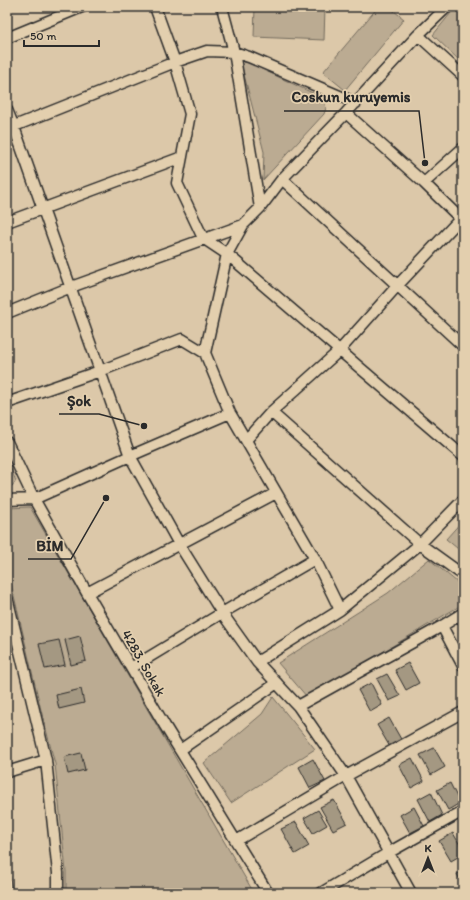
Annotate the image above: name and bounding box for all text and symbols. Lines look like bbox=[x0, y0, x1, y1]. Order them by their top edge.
scale bar bbox=[24, 22, 99, 48]
text: 50 m bbox=[30, 29, 56, 43]
callout: Coskun kuruyemis bbox=[284, 84, 419, 111]
text: Coskun kuruyemis bbox=[291, 88, 411, 107]
callout: Şok bbox=[59, 387, 99, 414]
text: Şok bbox=[67, 392, 91, 411]
callout: BİM bbox=[28, 532, 71, 559]
text: BİM bbox=[36, 537, 64, 555]
street label: 4283. Sokak bbox=[118, 627, 169, 700]
north arrow bbox=[408, 838, 448, 878]
text: K bbox=[424, 842, 432, 855]

